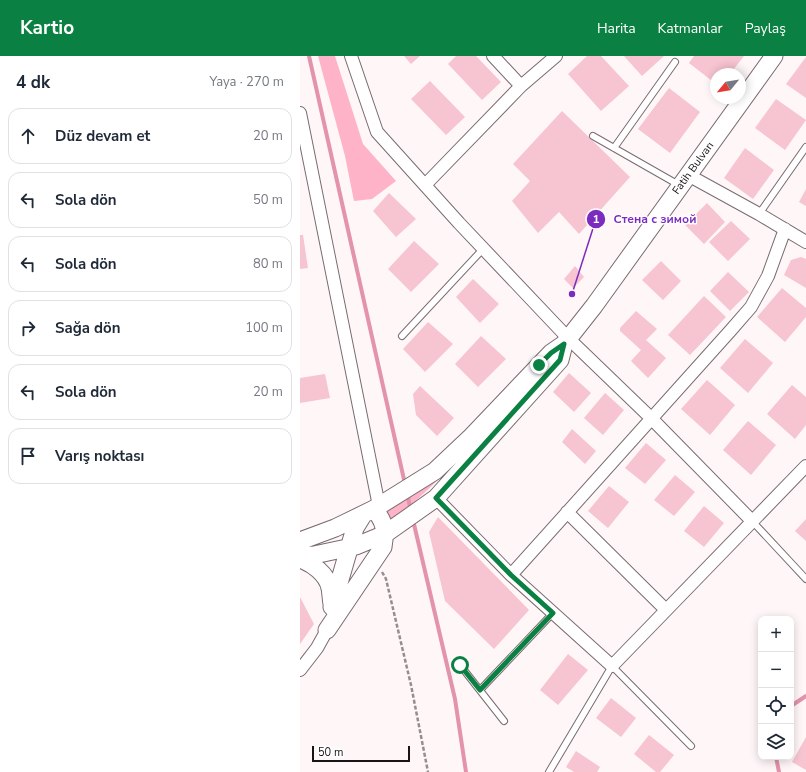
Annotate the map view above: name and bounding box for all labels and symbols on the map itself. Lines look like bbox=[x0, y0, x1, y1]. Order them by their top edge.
north arrow bbox=[710, 68, 746, 104]
street label: Fatih Bulvarı bbox=[669, 139, 717, 197]
callout: Стена с зимой bbox=[586, 207, 705, 231]
text: 1 bbox=[592, 211, 600, 227]
text: Стена с зимой bbox=[614, 211, 696, 227]
route end bbox=[530, 356, 548, 374]
route start bbox=[451, 656, 469, 674]
scale bar bbox=[312, 744, 410, 763]

